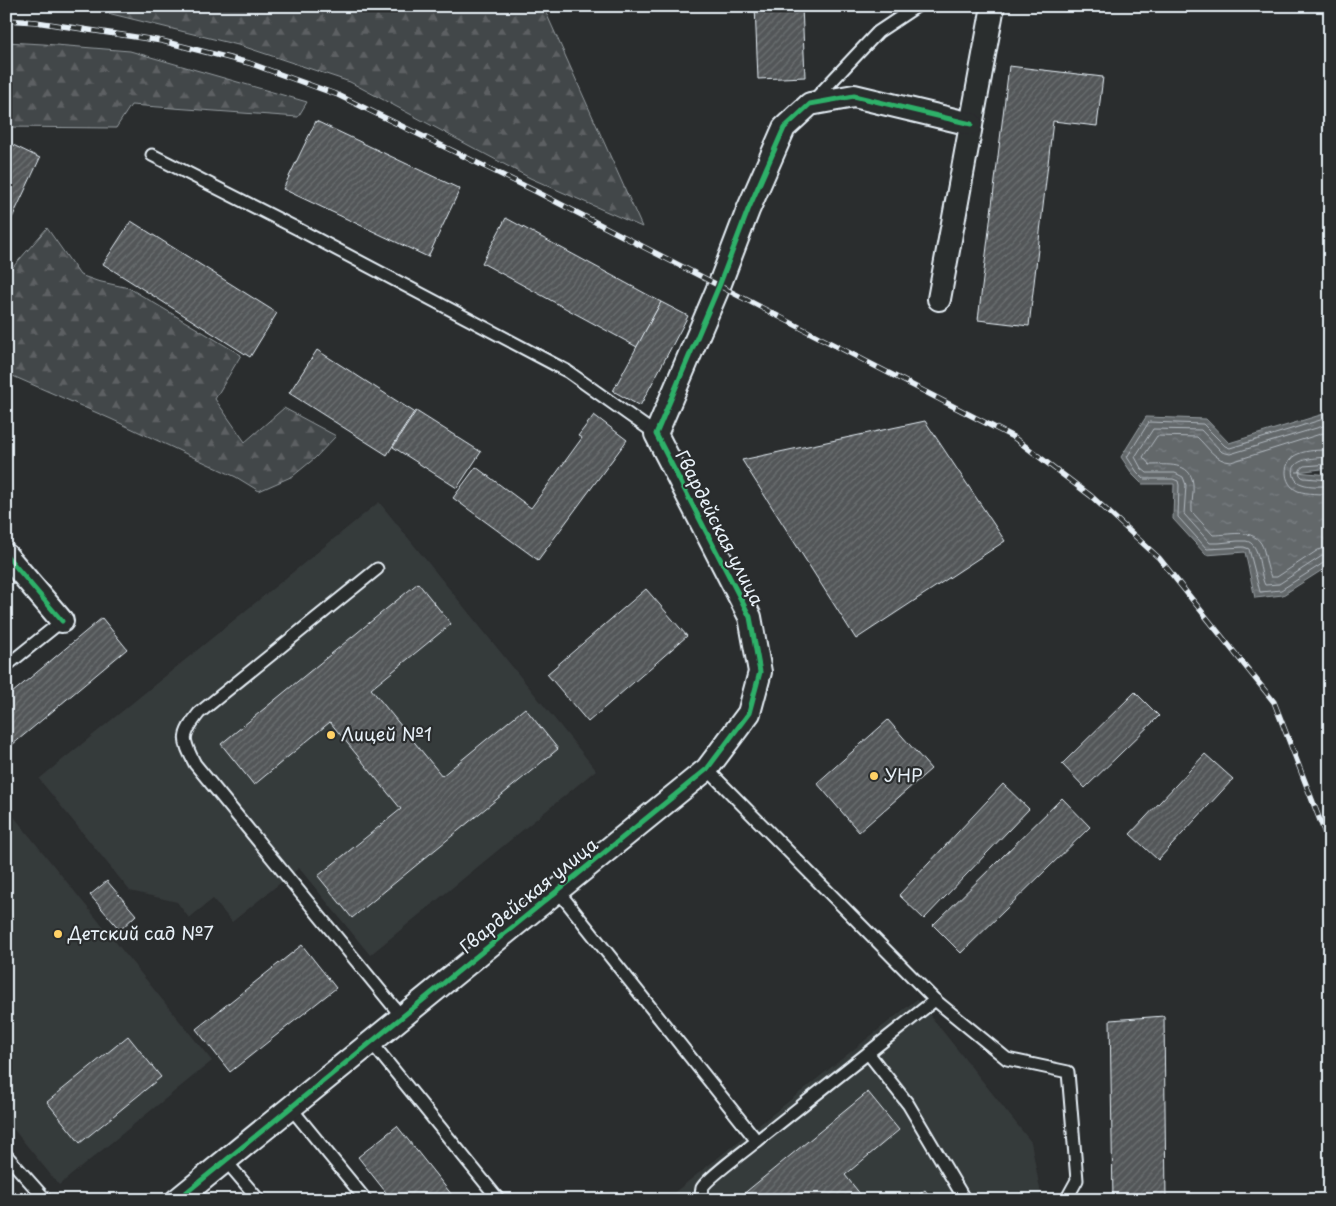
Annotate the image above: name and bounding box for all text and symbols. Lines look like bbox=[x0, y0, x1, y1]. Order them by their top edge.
street label: Гвардейская улица bbox=[669, 445, 772, 610]
place label: Лицей №1 bbox=[341, 720, 432, 747]
marker: Лицей №1 bbox=[325, 729, 337, 741]
place label: УНР bbox=[884, 761, 923, 788]
marker: УНР bbox=[868, 770, 880, 782]
street label: Гвардейская улица bbox=[453, 830, 604, 959]
place label: Детский сад №7 bbox=[67, 919, 214, 946]
marker: Детский сад №7 bbox=[52, 928, 64, 940]

